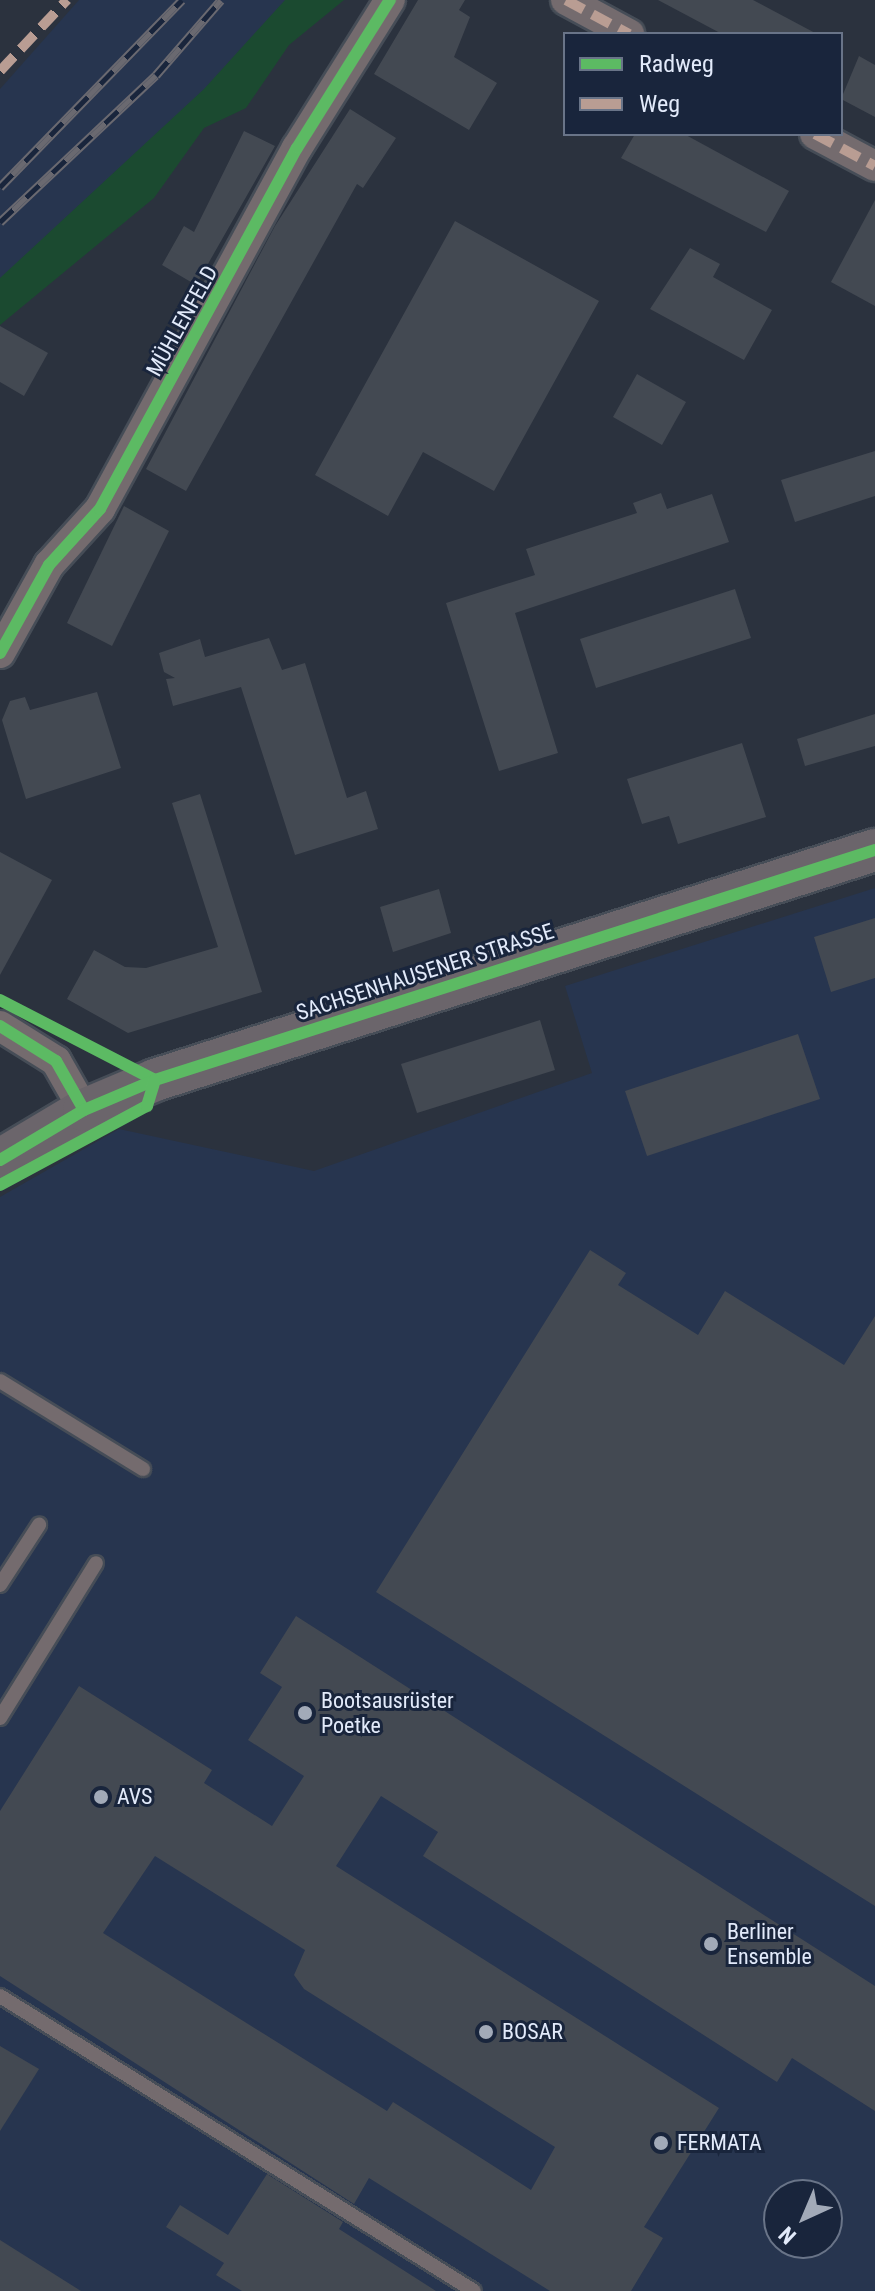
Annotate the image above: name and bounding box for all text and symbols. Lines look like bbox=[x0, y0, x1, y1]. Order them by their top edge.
legend bbox=[563, 32, 843, 136]
text: Radweg bbox=[639, 50, 714, 78]
text: Weg bbox=[639, 90, 680, 118]
street label: MÜHLENFELD bbox=[141, 261, 223, 381]
street label: SACHSENHAUSENER STRASSE bbox=[293, 918, 557, 1026]
place label: Bootsausrüster Poetke bbox=[321, 1687, 454, 1738]
marker: Bootsausrüster Poetke bbox=[296, 1704, 314, 1722]
place label: AVS bbox=[117, 1784, 152, 1810]
marker: AVS bbox=[92, 1788, 110, 1806]
place label: Berliner Ensemble bbox=[727, 1918, 812, 1970]
marker: Berliner Ensemble bbox=[702, 1935, 720, 1953]
place label: BOSAR bbox=[502, 2019, 563, 2045]
marker: BOSAR bbox=[477, 2023, 495, 2041]
place label: FERMATA bbox=[677, 2130, 762, 2156]
marker: FERMATA bbox=[652, 2134, 670, 2152]
north arrow bbox=[763, 2179, 843, 2259]
text: N bbox=[774, 2222, 801, 2249]

